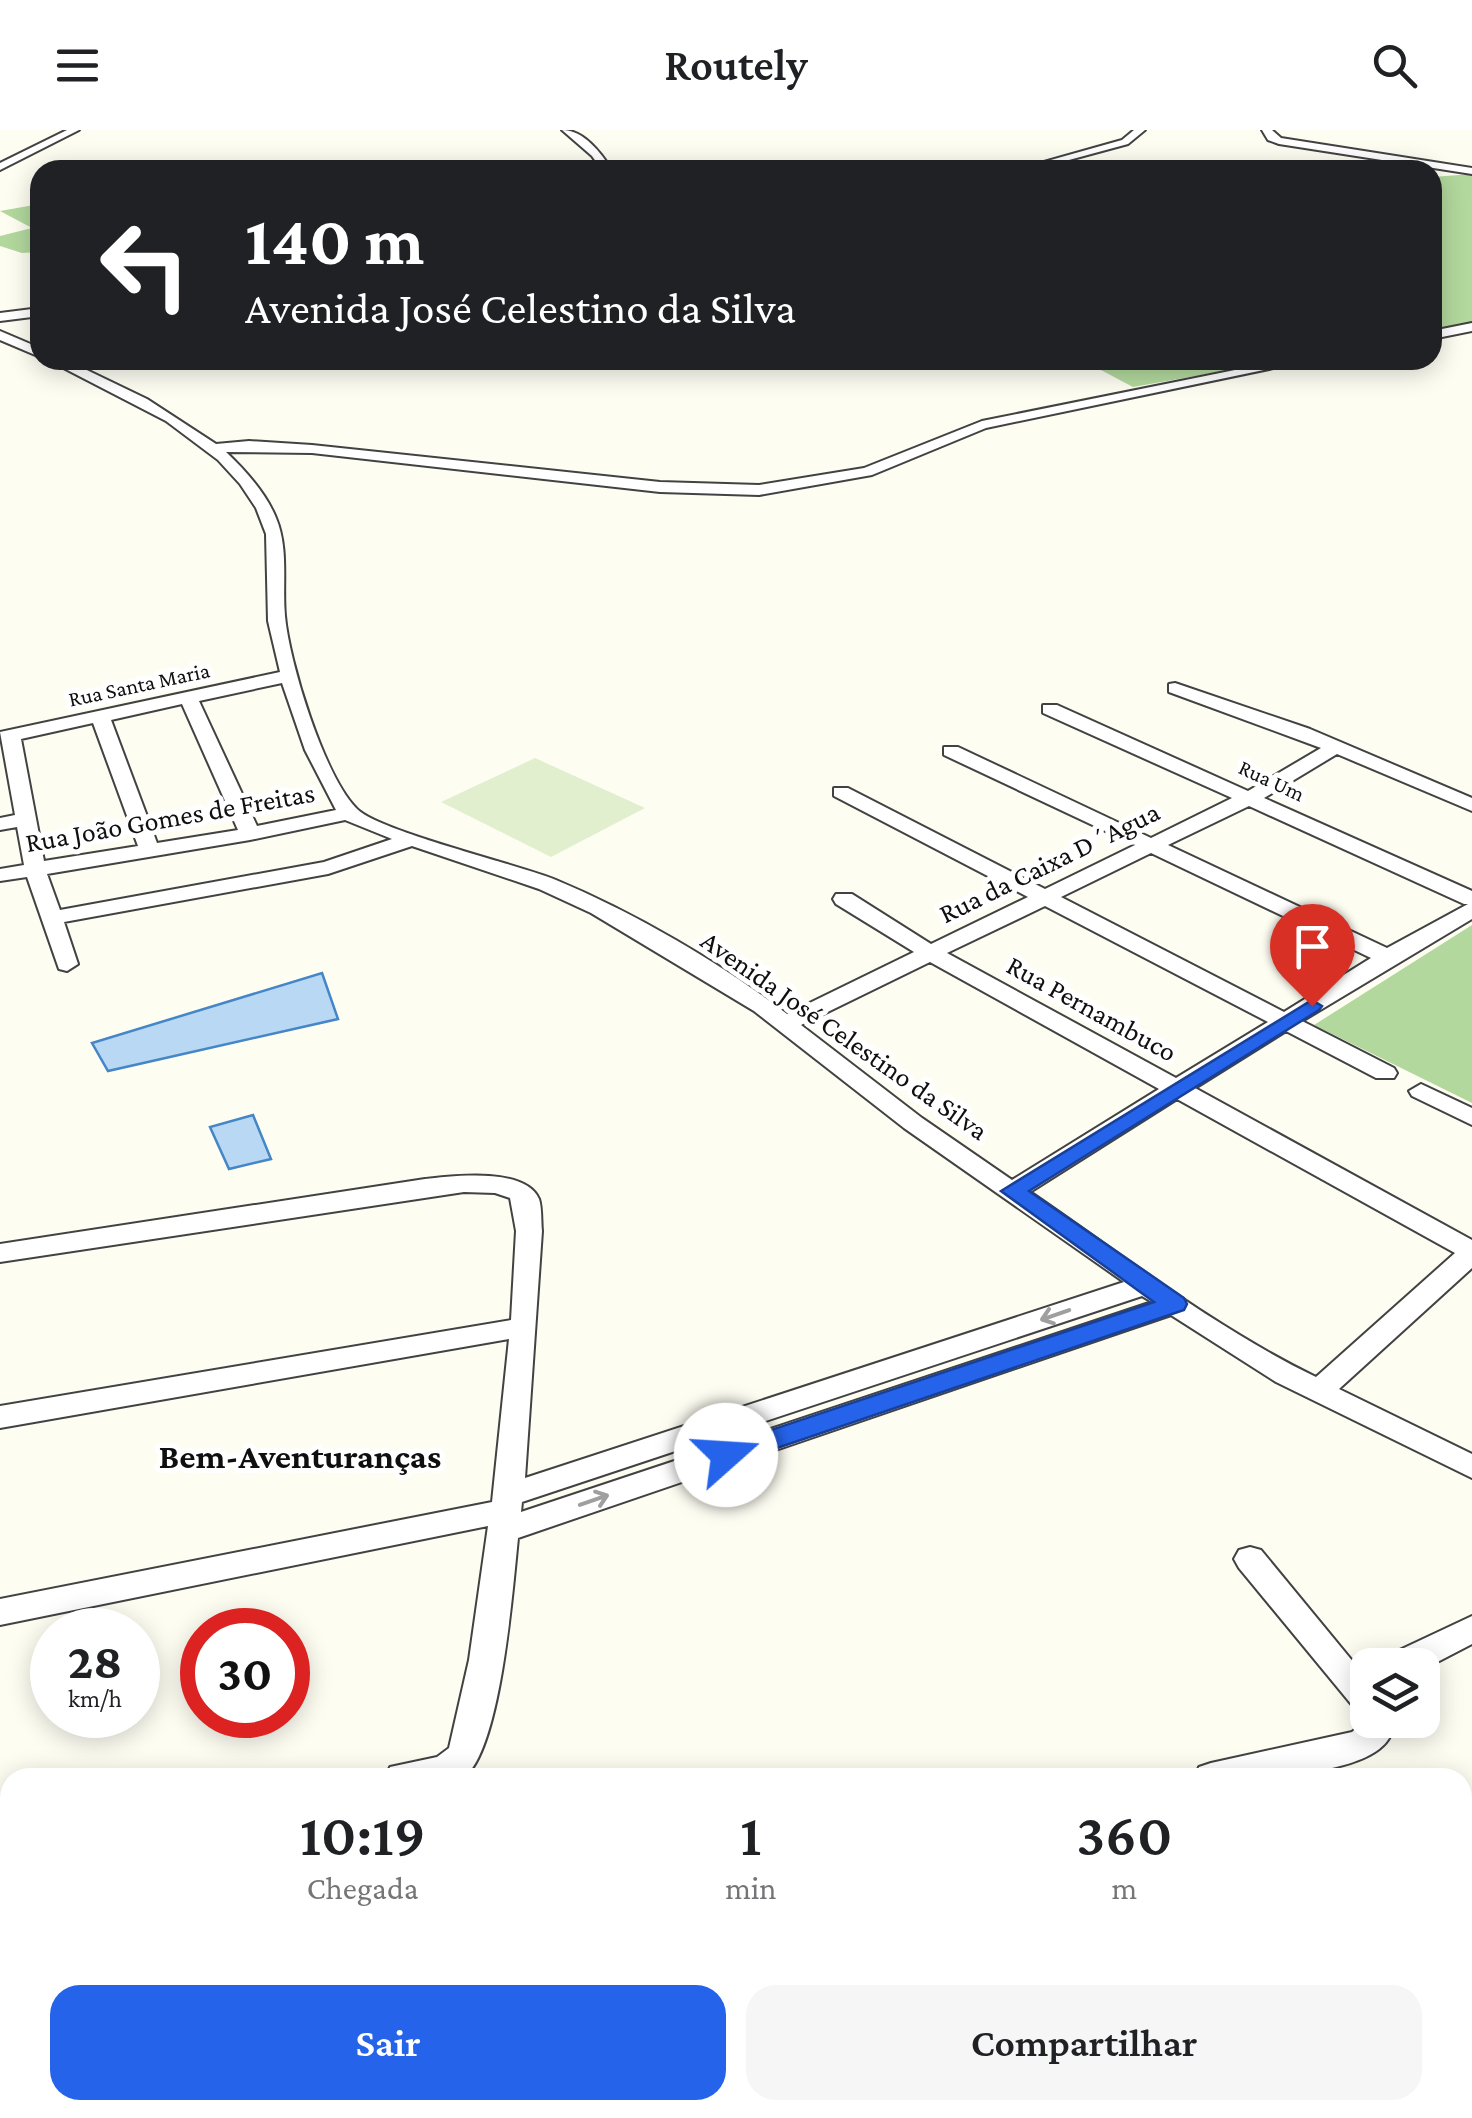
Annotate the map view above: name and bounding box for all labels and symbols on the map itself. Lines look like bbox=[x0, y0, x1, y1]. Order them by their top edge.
street label: Rua Santa Maria bbox=[66, 657, 212, 712]
street label: Rua Um bbox=[1235, 754, 1309, 807]
street label: Rua João Gomes de Freitas bbox=[23, 777, 317, 858]
street label: Rua da Caixa D´Agua bbox=[934, 796, 1164, 929]
pin bbox=[1270, 904, 1355, 1007]
street label: Avenida José Celestino da Silva bbox=[695, 924, 994, 1146]
street label: Rua Pernambuco bbox=[1002, 949, 1182, 1068]
one-way arrow bbox=[1040, 1308, 1072, 1326]
position arrow bbox=[674, 1403, 778, 1507]
district label: Bem-Aventuranças bbox=[159, 1437, 441, 1476]
one-way arrow bbox=[578, 1489, 610, 1507]
speed limit sign: 30 bbox=[180, 1608, 310, 1738]

